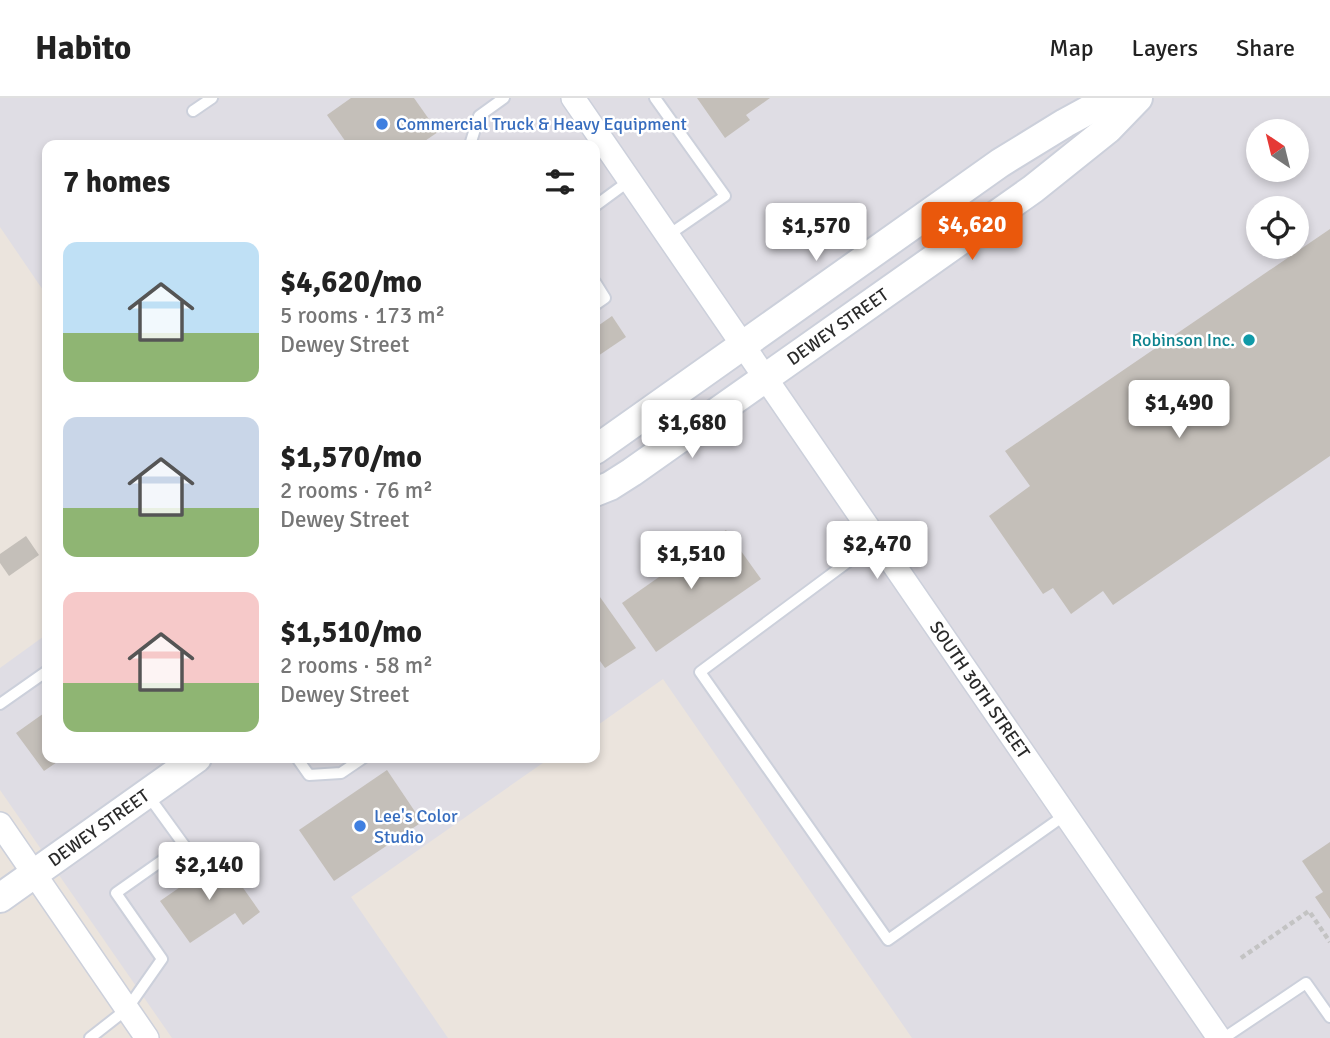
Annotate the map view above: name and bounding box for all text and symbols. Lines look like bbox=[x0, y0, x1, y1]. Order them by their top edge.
text: Habito bbox=[35, 28, 131, 69]
text: Map bbox=[1049, 33, 1094, 63]
text: Layers bbox=[1132, 33, 1198, 63]
text: Share bbox=[1236, 33, 1295, 63]
place label: Commercial Truck & Heavy Equipment bbox=[396, 113, 687, 135]
marker: Commercial Truck & Heavy Equipment bbox=[374, 116, 390, 132]
north arrow bbox=[1246, 119, 1309, 182]
map controls bbox=[1246, 119, 1309, 259]
icon: filters bbox=[541, 163, 579, 201]
text: 7 homes bbox=[63, 164, 170, 201]
button: locate bbox=[1246, 196, 1309, 259]
pin: $4,620 bbox=[915, 202, 1029, 262]
pin: $1,570 bbox=[759, 204, 873, 263]
text: $4,620 bbox=[938, 210, 1006, 239]
text: $1,570 bbox=[782, 211, 850, 240]
text: $4,620/mo bbox=[280, 264, 422, 301]
icon: home bbox=[119, 270, 203, 354]
street label: DEWEY STREET bbox=[783, 283, 893, 370]
text: 5 rooms · 173 m² bbox=[280, 301, 445, 330]
place label: Robinson Inc. bbox=[1132, 329, 1235, 351]
text: Dewey Street bbox=[280, 330, 409, 359]
marker: Robinson Inc. bbox=[1241, 332, 1257, 348]
pin: $1,490 bbox=[1122, 380, 1236, 440]
text: $1,490 bbox=[1145, 388, 1213, 417]
pin: $1,680 bbox=[635, 400, 749, 460]
text: $1,680 bbox=[658, 408, 726, 437]
text: $1,570/mo bbox=[280, 439, 422, 476]
icon: home bbox=[119, 445, 203, 529]
text: 2 rooms · 76 m² bbox=[280, 476, 433, 505]
text: Dewey Street bbox=[280, 505, 409, 534]
pin: $2,470 bbox=[820, 522, 934, 581]
text: $2,470 bbox=[843, 529, 911, 558]
pin: $1,510 bbox=[634, 532, 748, 591]
text: $1,510 bbox=[657, 539, 725, 568]
text: $1,510/mo bbox=[280, 614, 422, 651]
street label: SOUTH 30TH STREET bbox=[925, 617, 1035, 763]
icon: home bbox=[119, 620, 203, 704]
text: 2 rooms · 58 m² bbox=[280, 651, 433, 680]
text: Dewey Street bbox=[280, 680, 409, 709]
street label: DEWEY STREET bbox=[44, 784, 154, 871]
place label: Lee's Color Studio bbox=[374, 805, 458, 848]
marker: Lee's Color Studio bbox=[352, 818, 368, 834]
pin: $2,140 bbox=[152, 842, 266, 902]
text: $2,140 bbox=[175, 850, 243, 879]

